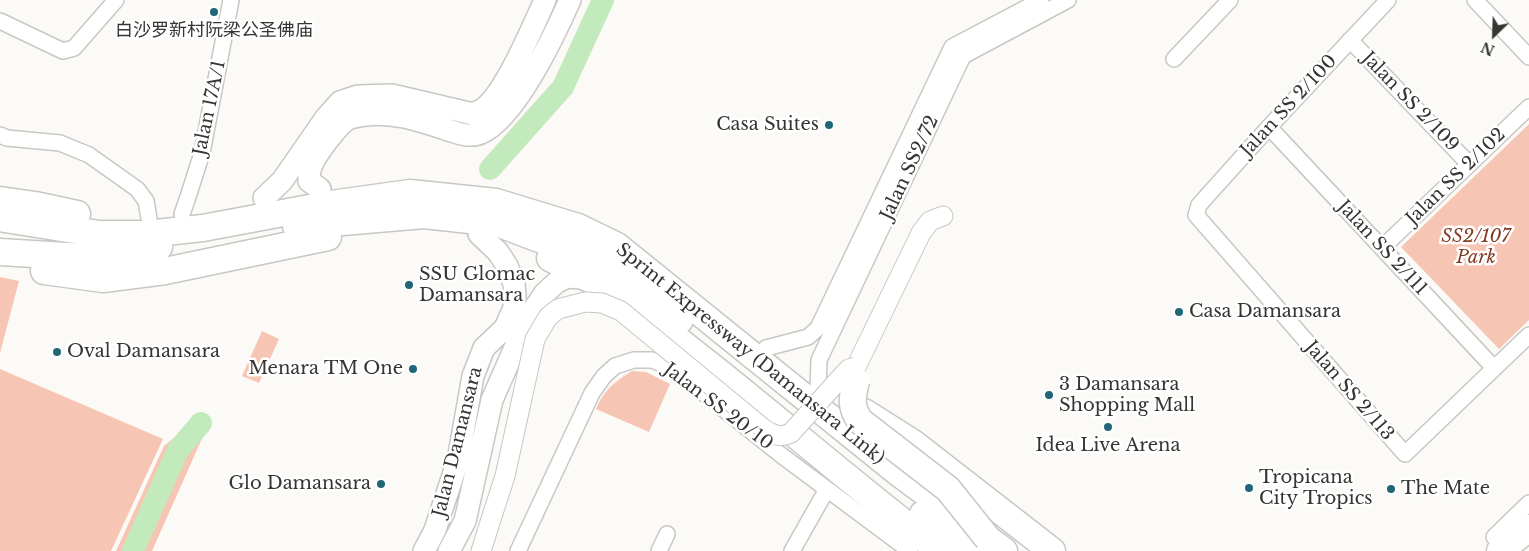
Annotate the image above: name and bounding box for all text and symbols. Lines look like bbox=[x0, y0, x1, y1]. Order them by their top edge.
marker: 白沙罗新村阮梁公圣佛庙 bbox=[208, 6, 220, 18]
north arrow bbox=[1469, 10, 1519, 60]
place label: 白沙罗新村阮梁公圣佛庙 bbox=[115, 20, 313, 42]
text: N bbox=[1478, 38, 1498, 60]
street label: Jalan SS 2/109 bbox=[1357, 48, 1463, 156]
street label: Jalan SS 2/100 bbox=[1236, 51, 1342, 161]
street label: Jalan 17A/1 bbox=[189, 58, 231, 158]
street label: Jalan SS2/72 bbox=[876, 112, 944, 224]
place label: Casa Suites bbox=[716, 114, 819, 136]
marker: Casa Suites bbox=[823, 119, 835, 131]
street label: Jalan SS 2/102 bbox=[1402, 124, 1510, 230]
street label: Jalan SS 2/111 bbox=[1333, 196, 1431, 300]
park label: SS2/107 Park bbox=[1441, 226, 1511, 268]
street label: Sprint Expressway (Damansara Link) bbox=[611, 239, 889, 469]
place label: SSU Glomac Damansara bbox=[419, 264, 535, 306]
marker: SSU Glomac Damansara bbox=[403, 279, 415, 291]
place label: Casa Damansara bbox=[1189, 301, 1341, 323]
marker: Casa Damansara bbox=[1173, 306, 1185, 318]
street label: Jalan SS 2/113 bbox=[1300, 337, 1398, 445]
place label: Oval Damansara bbox=[67, 341, 220, 363]
marker: Oval Damansara bbox=[51, 346, 63, 358]
place label: Menara TM One bbox=[248, 358, 403, 380]
street label: Jalan SS 20/10 bbox=[659, 359, 777, 455]
marker: Menara TM One bbox=[407, 363, 419, 375]
street label: Jalan Damansara bbox=[429, 365, 487, 519]
place label: 3 Damansara Shopping Mall bbox=[1059, 374, 1195, 416]
marker: 3 Damansara Shopping Mall bbox=[1043, 389, 1055, 401]
marker: Idea Live Arena bbox=[1102, 421, 1114, 433]
place label: Idea Live Arena bbox=[1036, 435, 1180, 457]
place label: Tropicana City Tropics bbox=[1259, 467, 1373, 509]
place label: Glo Damansara bbox=[228, 473, 371, 495]
marker: Glo Damansara bbox=[375, 478, 387, 490]
place label: The Mate bbox=[1401, 478, 1490, 500]
marker: Tropicana City Tropics bbox=[1243, 482, 1255, 494]
marker: The Mate bbox=[1385, 483, 1397, 495]

